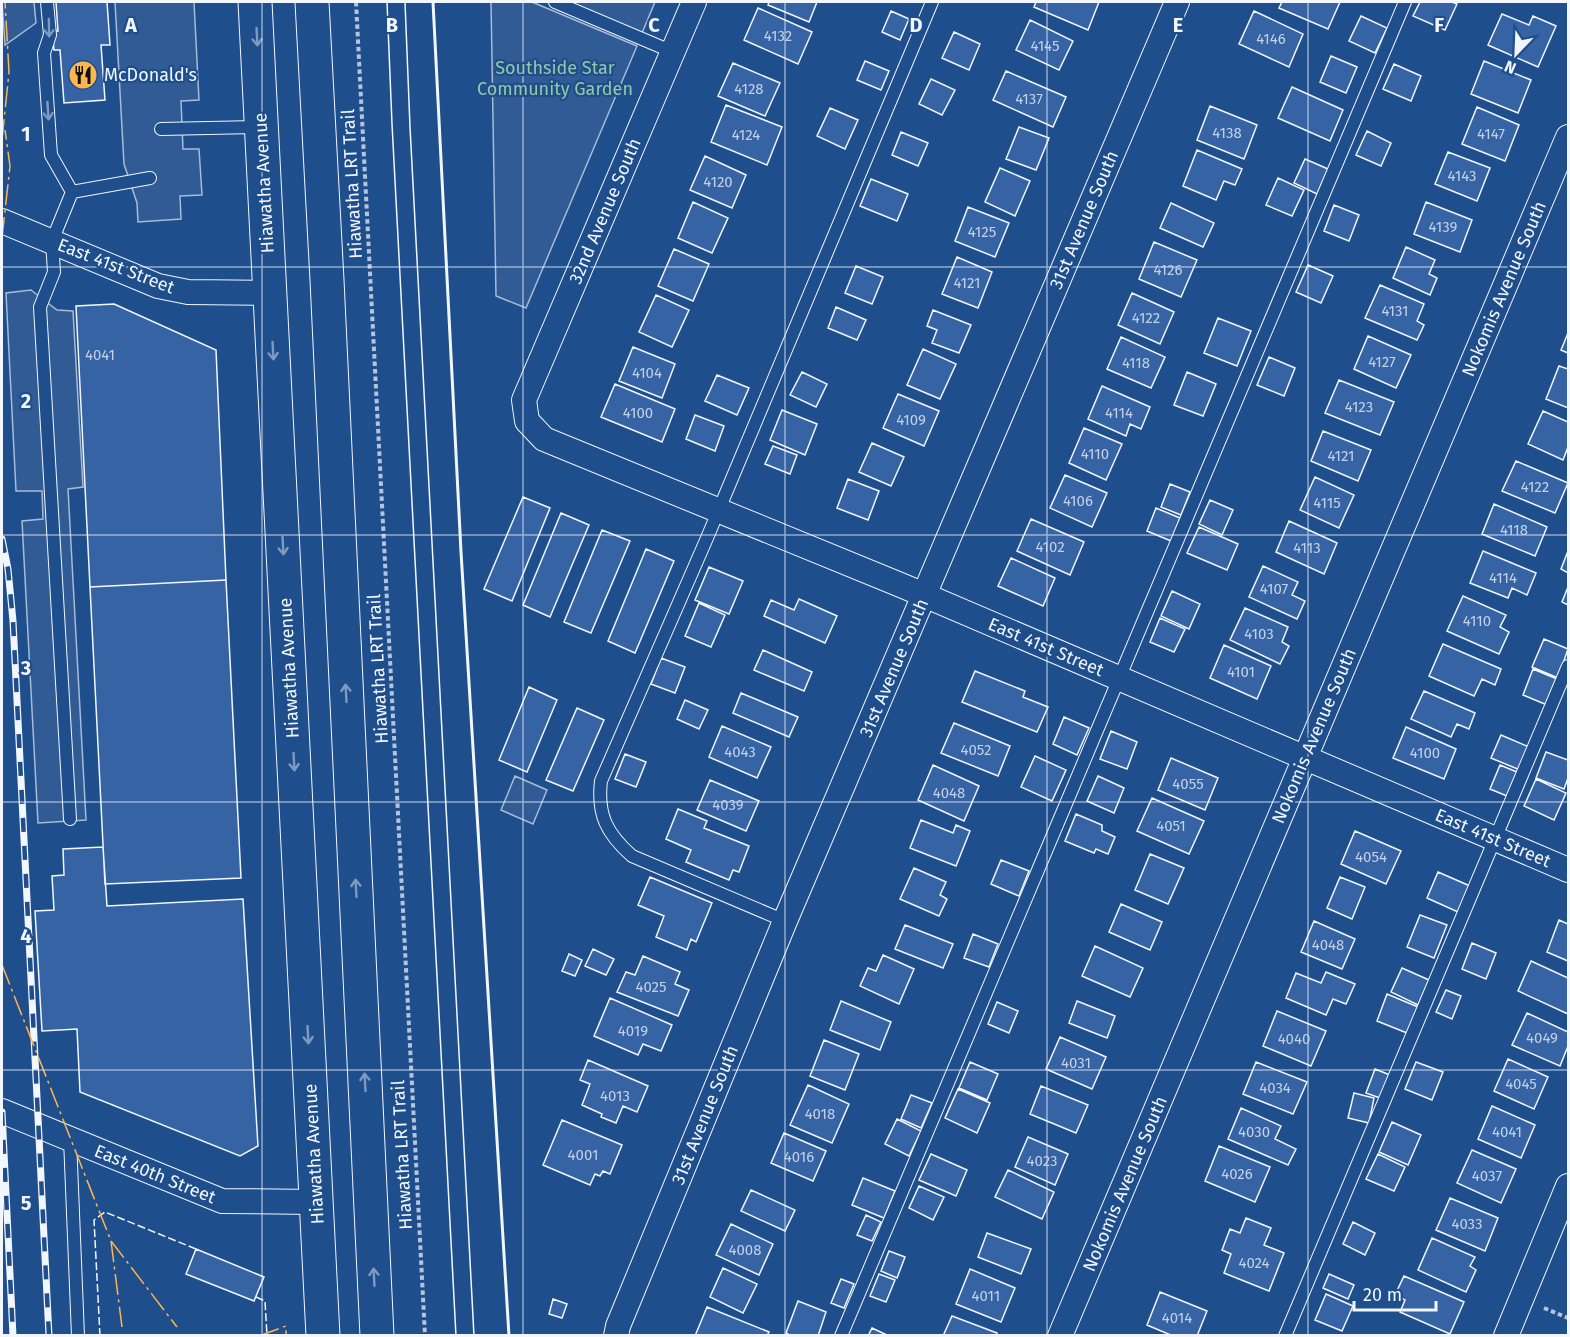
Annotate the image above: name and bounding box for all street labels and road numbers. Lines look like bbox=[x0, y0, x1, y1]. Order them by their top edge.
street label: Hiawatha LRT Trail bbox=[337, 109, 367, 259]
street label: Hiawatha Avenue bbox=[249, 112, 279, 254]
street label: 32nd Avenue South bbox=[564, 135, 646, 287]
street label: 31st Avenue South bbox=[1045, 147, 1123, 293]
street label: Nokomis Avenue South bbox=[1457, 198, 1551, 380]
street label: East 41st Street bbox=[54, 234, 178, 299]
street label: Hiawatha LRT Trail bbox=[363, 594, 393, 744]
street label: 31st Avenue South bbox=[855, 595, 933, 741]
street label: Hiawatha Avenue bbox=[274, 597, 304, 739]
street label: East 41st Street bbox=[985, 613, 1108, 681]
street label: Nokomis Avenue South bbox=[1267, 645, 1361, 827]
street label: East 41st Street bbox=[1432, 804, 1555, 872]
street label: 31st Avenue South bbox=[667, 1042, 743, 1188]
street label: Hiawatha LRT Trail bbox=[387, 1080, 417, 1230]
street label: Hiawatha Avenue bbox=[299, 1083, 329, 1225]
street label: Nokomis Avenue South bbox=[1078, 1093, 1172, 1275]
street label: East 40th Street bbox=[91, 1140, 219, 1209]

